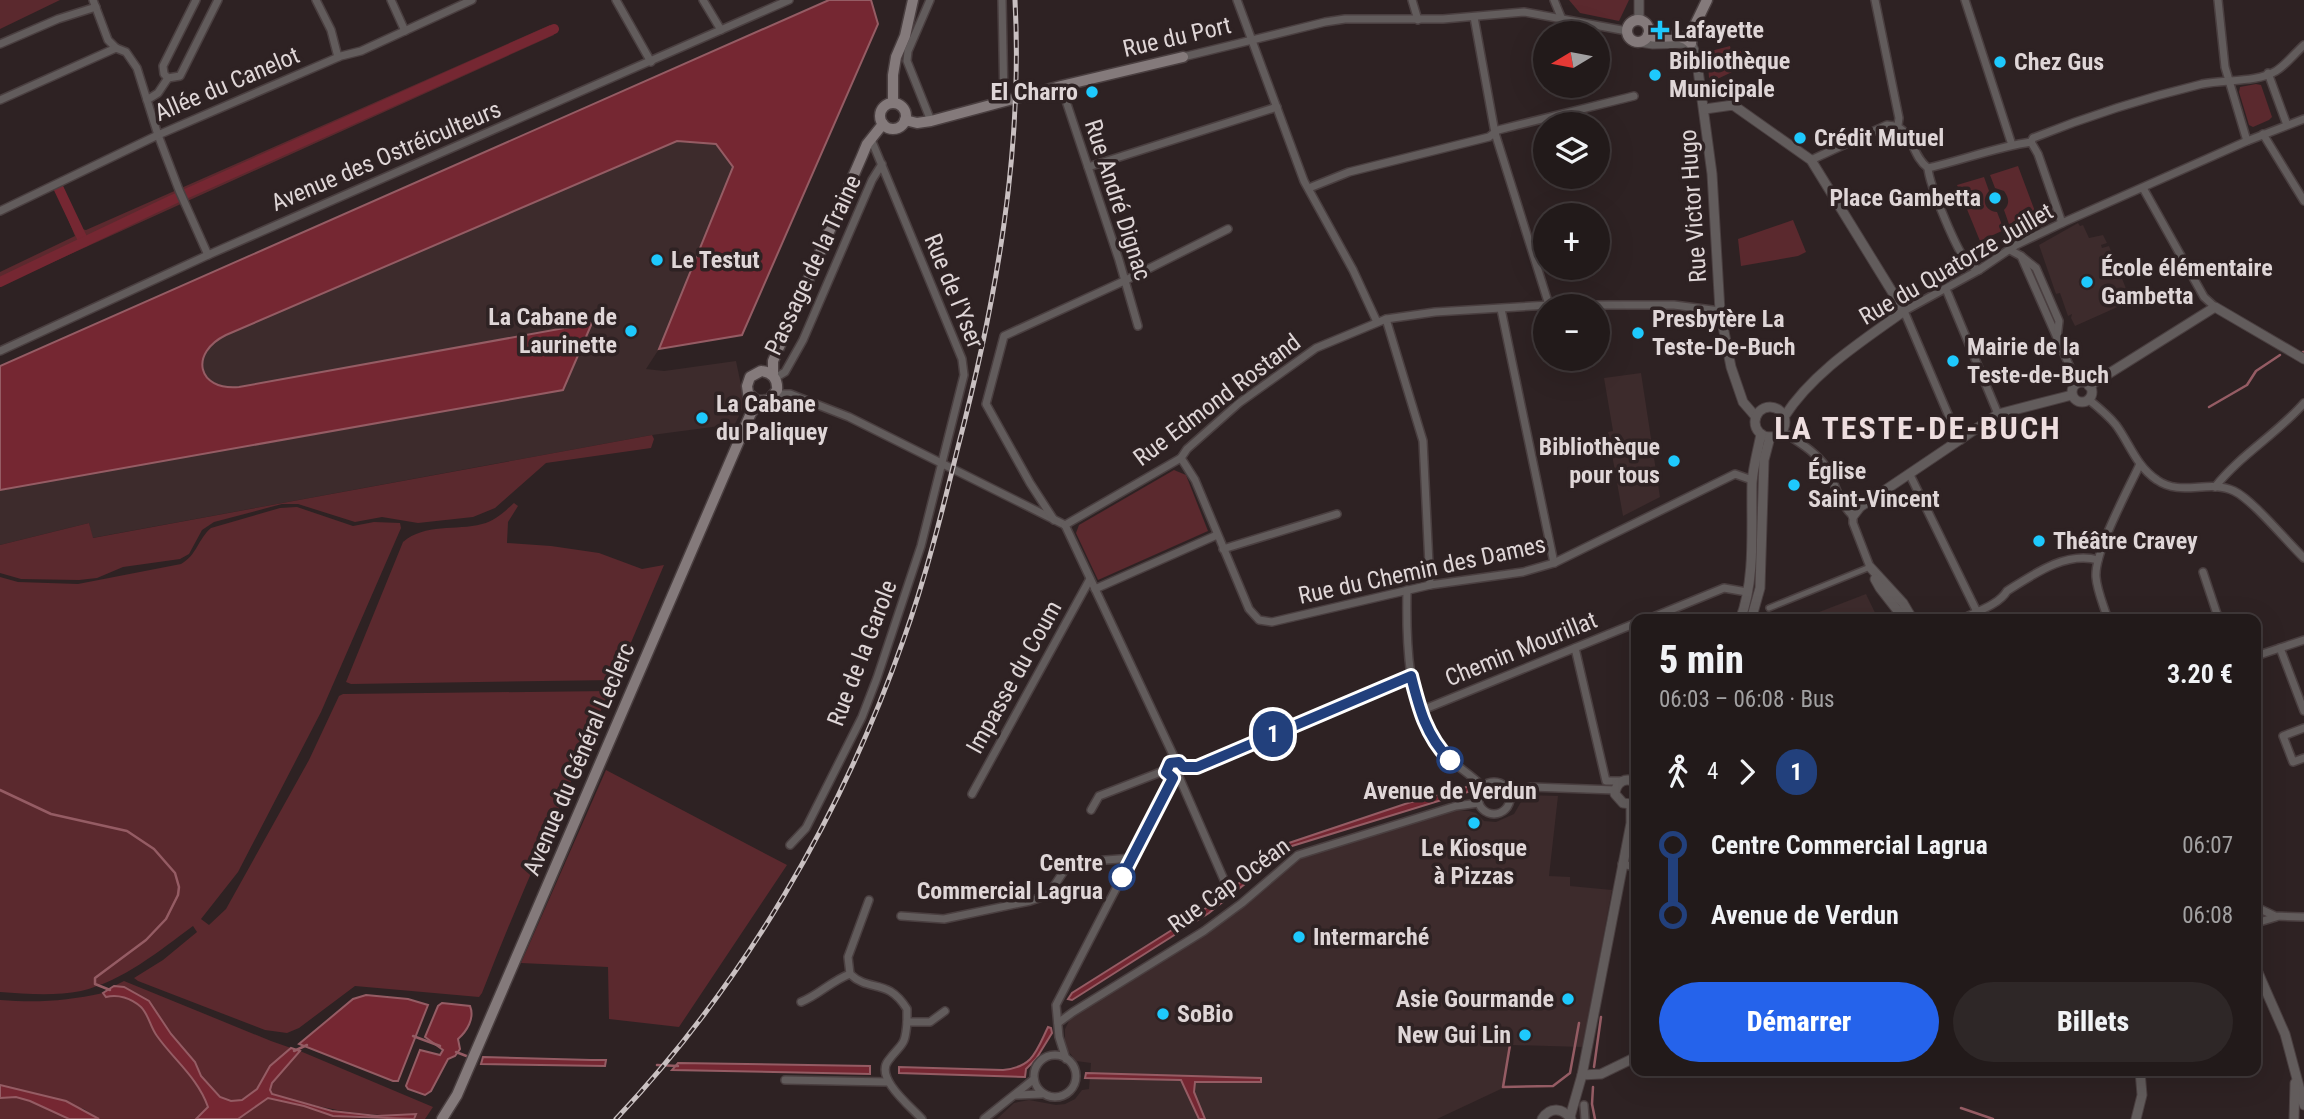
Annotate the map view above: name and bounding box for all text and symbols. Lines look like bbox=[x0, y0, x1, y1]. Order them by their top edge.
street label: Rue du Port bbox=[1120, 11, 1234, 63]
place label: Lafayette bbox=[1674, 16, 1764, 44]
north arrow bbox=[1533, 21, 1610, 98]
map controls bbox=[1533, 21, 1610, 371]
marker: Lafayette bbox=[1652, 22, 1668, 38]
street label: Allée du Canelot bbox=[150, 41, 304, 127]
place label: Bibliothèque Municipale bbox=[1669, 47, 1790, 103]
place label: Chez Gus bbox=[2014, 48, 2104, 76]
marker: Chez Gus bbox=[1992, 54, 2008, 70]
marker: Bibliothèque Municipale bbox=[1647, 67, 1663, 83]
place label: El Charro bbox=[990, 78, 1078, 106]
marker: El Charro bbox=[1084, 84, 1100, 100]
street label: Avenue des Ostréiculteurs bbox=[267, 95, 505, 217]
button: layers bbox=[1533, 112, 1610, 189]
street label: Rue André Dignac bbox=[1079, 116, 1157, 284]
place label: Crédit Mutuel bbox=[1814, 124, 1944, 152]
street label: Rue Victor Hugo bbox=[1674, 129, 1712, 283]
marker: Crédit Mutuel bbox=[1792, 130, 1808, 146]
street label: Passage de la Traine bbox=[759, 170, 867, 360]
place label: Place Gambetta bbox=[1829, 184, 1981, 212]
marker: Place Gambetta bbox=[1987, 190, 2003, 206]
street label: Rue du Quatorze Juillet bbox=[1854, 197, 2058, 331]
button: + bbox=[1533, 203, 1610, 280]
street label: Rue de l'Yser bbox=[918, 230, 990, 352]
place label: Le Testut bbox=[671, 246, 760, 274]
marker: Le Testut bbox=[649, 252, 665, 268]
place label: École élémentaire Gambetta bbox=[2101, 254, 2273, 310]
marker: École élémentaire Gambetta bbox=[2079, 274, 2095, 290]
button: − bbox=[1533, 294, 1610, 371]
place label: La Cabane de Laurinette bbox=[488, 303, 617, 359]
place label: Presbytère La Teste-De-Buch bbox=[1652, 305, 1796, 361]
marker: La Cabane de Laurinette bbox=[623, 323, 639, 339]
marker: Presbytère La Teste-De-Buch bbox=[1630, 325, 1646, 341]
street label: Rue Edmond Rostand bbox=[1128, 328, 1306, 472]
place label: Mairie de la Teste-de-Buch bbox=[1967, 333, 2109, 389]
marker: Mairie de la Teste-de-Buch bbox=[1945, 353, 1961, 369]
place label: La Cabane du Paliquey bbox=[716, 390, 828, 446]
district label: LA TESTE-DE-BUCH bbox=[1774, 409, 2062, 447]
marker: La Cabane du Paliquey bbox=[694, 410, 710, 426]
place label: Bibliothèque pour tous bbox=[1539, 433, 1660, 489]
marker: Bibliothèque pour tous bbox=[1666, 453, 1682, 469]
place label: Église Saint-Vincent bbox=[1808, 457, 1940, 513]
marker: Église Saint-Vincent bbox=[1786, 477, 1802, 493]
place label: Théâtre Cravey bbox=[2053, 527, 2198, 555]
street label: Rue du Chemin des Dames bbox=[1296, 530, 1548, 610]
marker: Théâtre Cravey bbox=[2031, 533, 2047, 549]
street label: Rue de la Garole bbox=[821, 576, 903, 730]
street label: Impasse du Coum bbox=[960, 596, 1068, 758]
street label: Chemin Mourillat bbox=[1441, 606, 1601, 692]
street label: Avenue du Général Leclerc bbox=[517, 638, 641, 880]
text: 5 min bbox=[1659, 638, 1744, 682]
text: 3.20 € bbox=[2167, 659, 2233, 689]
text: 06:03 – 06:08 · Bus bbox=[1659, 686, 1835, 713]
line badge: 1 bbox=[1250, 711, 1296, 757]
text: 1 bbox=[1267, 720, 1279, 748]
marker: Avenue de Verdun bbox=[1437, 747, 1463, 773]
icon: walk bbox=[1659, 753, 1697, 791]
icon: forward bbox=[1728, 753, 1766, 791]
text: 4 bbox=[1707, 758, 1718, 785]
text: 1 bbox=[1790, 758, 1803, 786]
place label: Avenue de Verdun bbox=[1363, 777, 1537, 805]
marker: Le Kiosque à Pizzas bbox=[1466, 815, 1482, 831]
text: Centre Commercial Lagrua bbox=[1711, 830, 1988, 860]
street label: Rue Cap Océan bbox=[1163, 832, 1295, 938]
text: 06:07 bbox=[2182, 832, 2233, 859]
place label: Le Kiosque à Pizzas bbox=[1421, 834, 1527, 890]
place label: Centre Commercial Lagrua bbox=[917, 849, 1103, 905]
marker: Centre Commercial Lagrua bbox=[1109, 864, 1135, 890]
text: Avenue de Verdun bbox=[1711, 900, 1899, 930]
text: 06:08 bbox=[2182, 902, 2233, 929]
place label: Intermarché bbox=[1313, 923, 1429, 951]
marker: Intermarché bbox=[1291, 929, 1307, 945]
button: Démarrer bbox=[1659, 982, 1939, 1062]
button: Billets bbox=[1953, 982, 2233, 1062]
place label: Asie Gourmande bbox=[1396, 985, 1554, 1013]
marker: Asie Gourmande bbox=[1560, 991, 1576, 1007]
place label: SoBio bbox=[1177, 1000, 1233, 1028]
marker: SoBio bbox=[1155, 1006, 1171, 1022]
place label: New Gui Lin bbox=[1397, 1021, 1511, 1049]
marker: New Gui Lin bbox=[1517, 1027, 1533, 1043]

